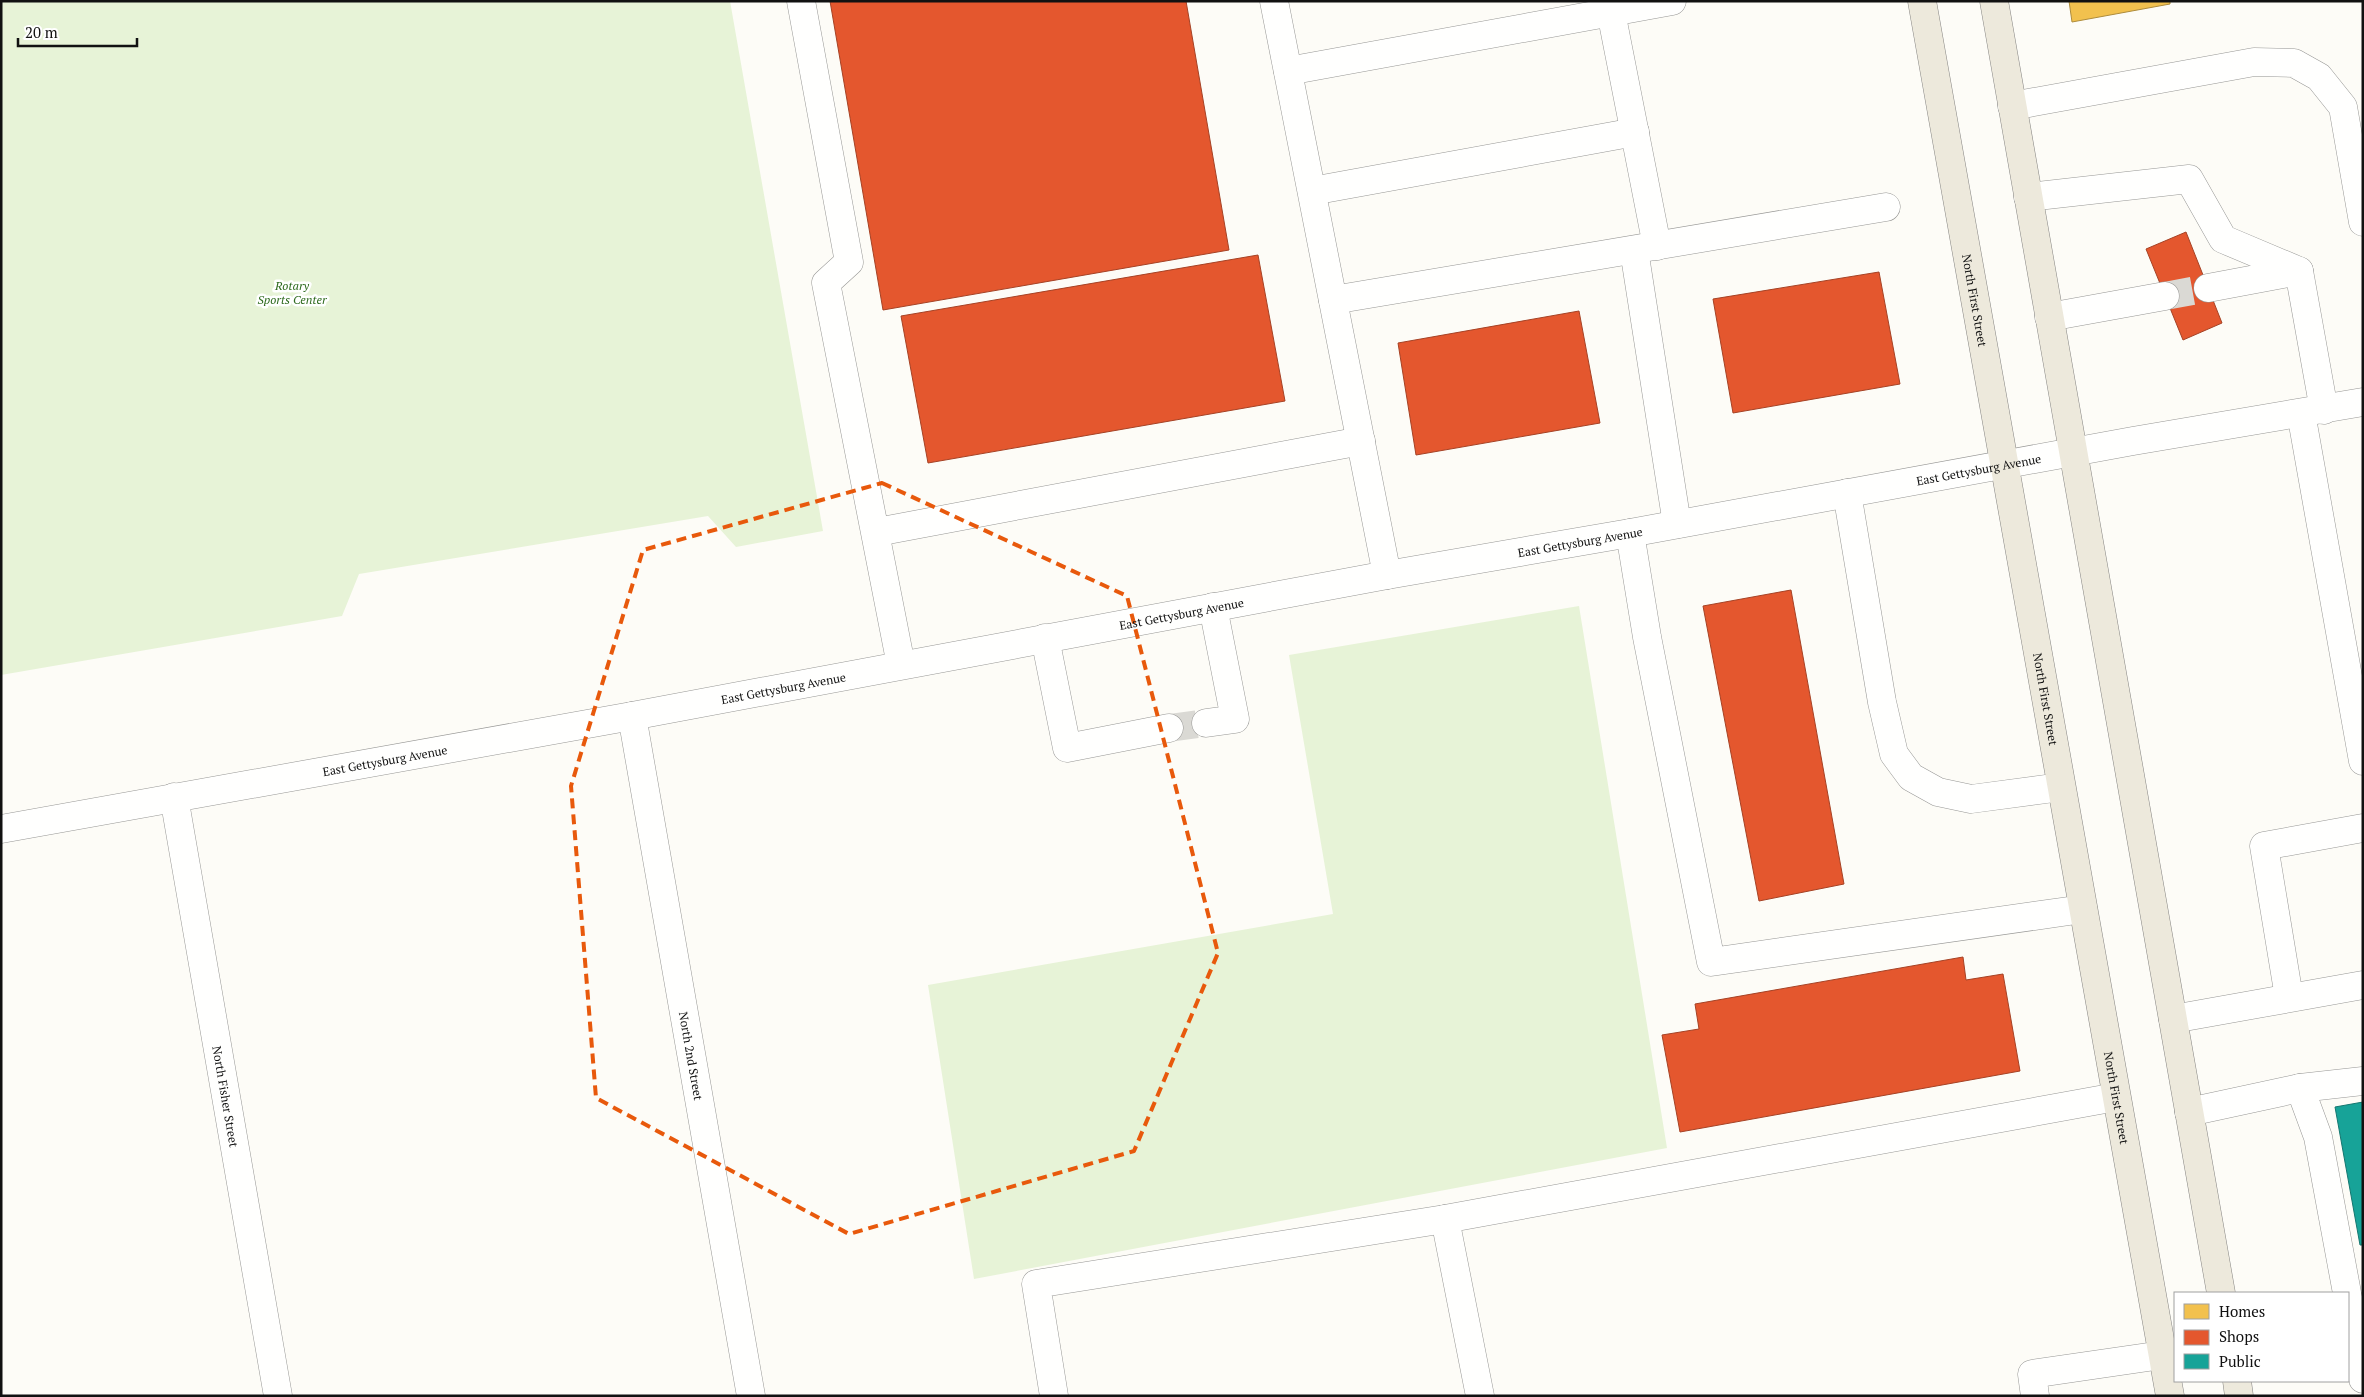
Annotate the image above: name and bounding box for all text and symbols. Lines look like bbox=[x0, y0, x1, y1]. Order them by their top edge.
scale bar bbox=[18, 15, 136, 47]
text: 20 m bbox=[25, 22, 58, 42]
street label: North First Street bbox=[1960, 253, 1991, 348]
park label: Rotary Sports Center bbox=[257, 278, 328, 307]
street label: East Gettysburg Avenue bbox=[1915, 450, 2042, 488]
street label: East Gettysburg Avenue bbox=[1516, 523, 1644, 560]
street label: East Gettysburg Avenue bbox=[1118, 594, 1245, 632]
street label: North First Street bbox=[2031, 652, 2062, 747]
street label: East Gettysburg Avenue bbox=[720, 669, 847, 707]
street label: East Gettysburg Avenue bbox=[321, 742, 448, 779]
street label: North 2nd Street bbox=[676, 1010, 707, 1102]
street label: North Fisher Street bbox=[210, 1045, 242, 1149]
street label: North First Street bbox=[2101, 1050, 2133, 1146]
legend bbox=[2174, 1292, 2349, 1382]
text: Homes bbox=[2219, 1301, 2265, 1321]
text: Shops bbox=[2219, 1326, 2259, 1346]
text: Public bbox=[2219, 1351, 2261, 1371]

